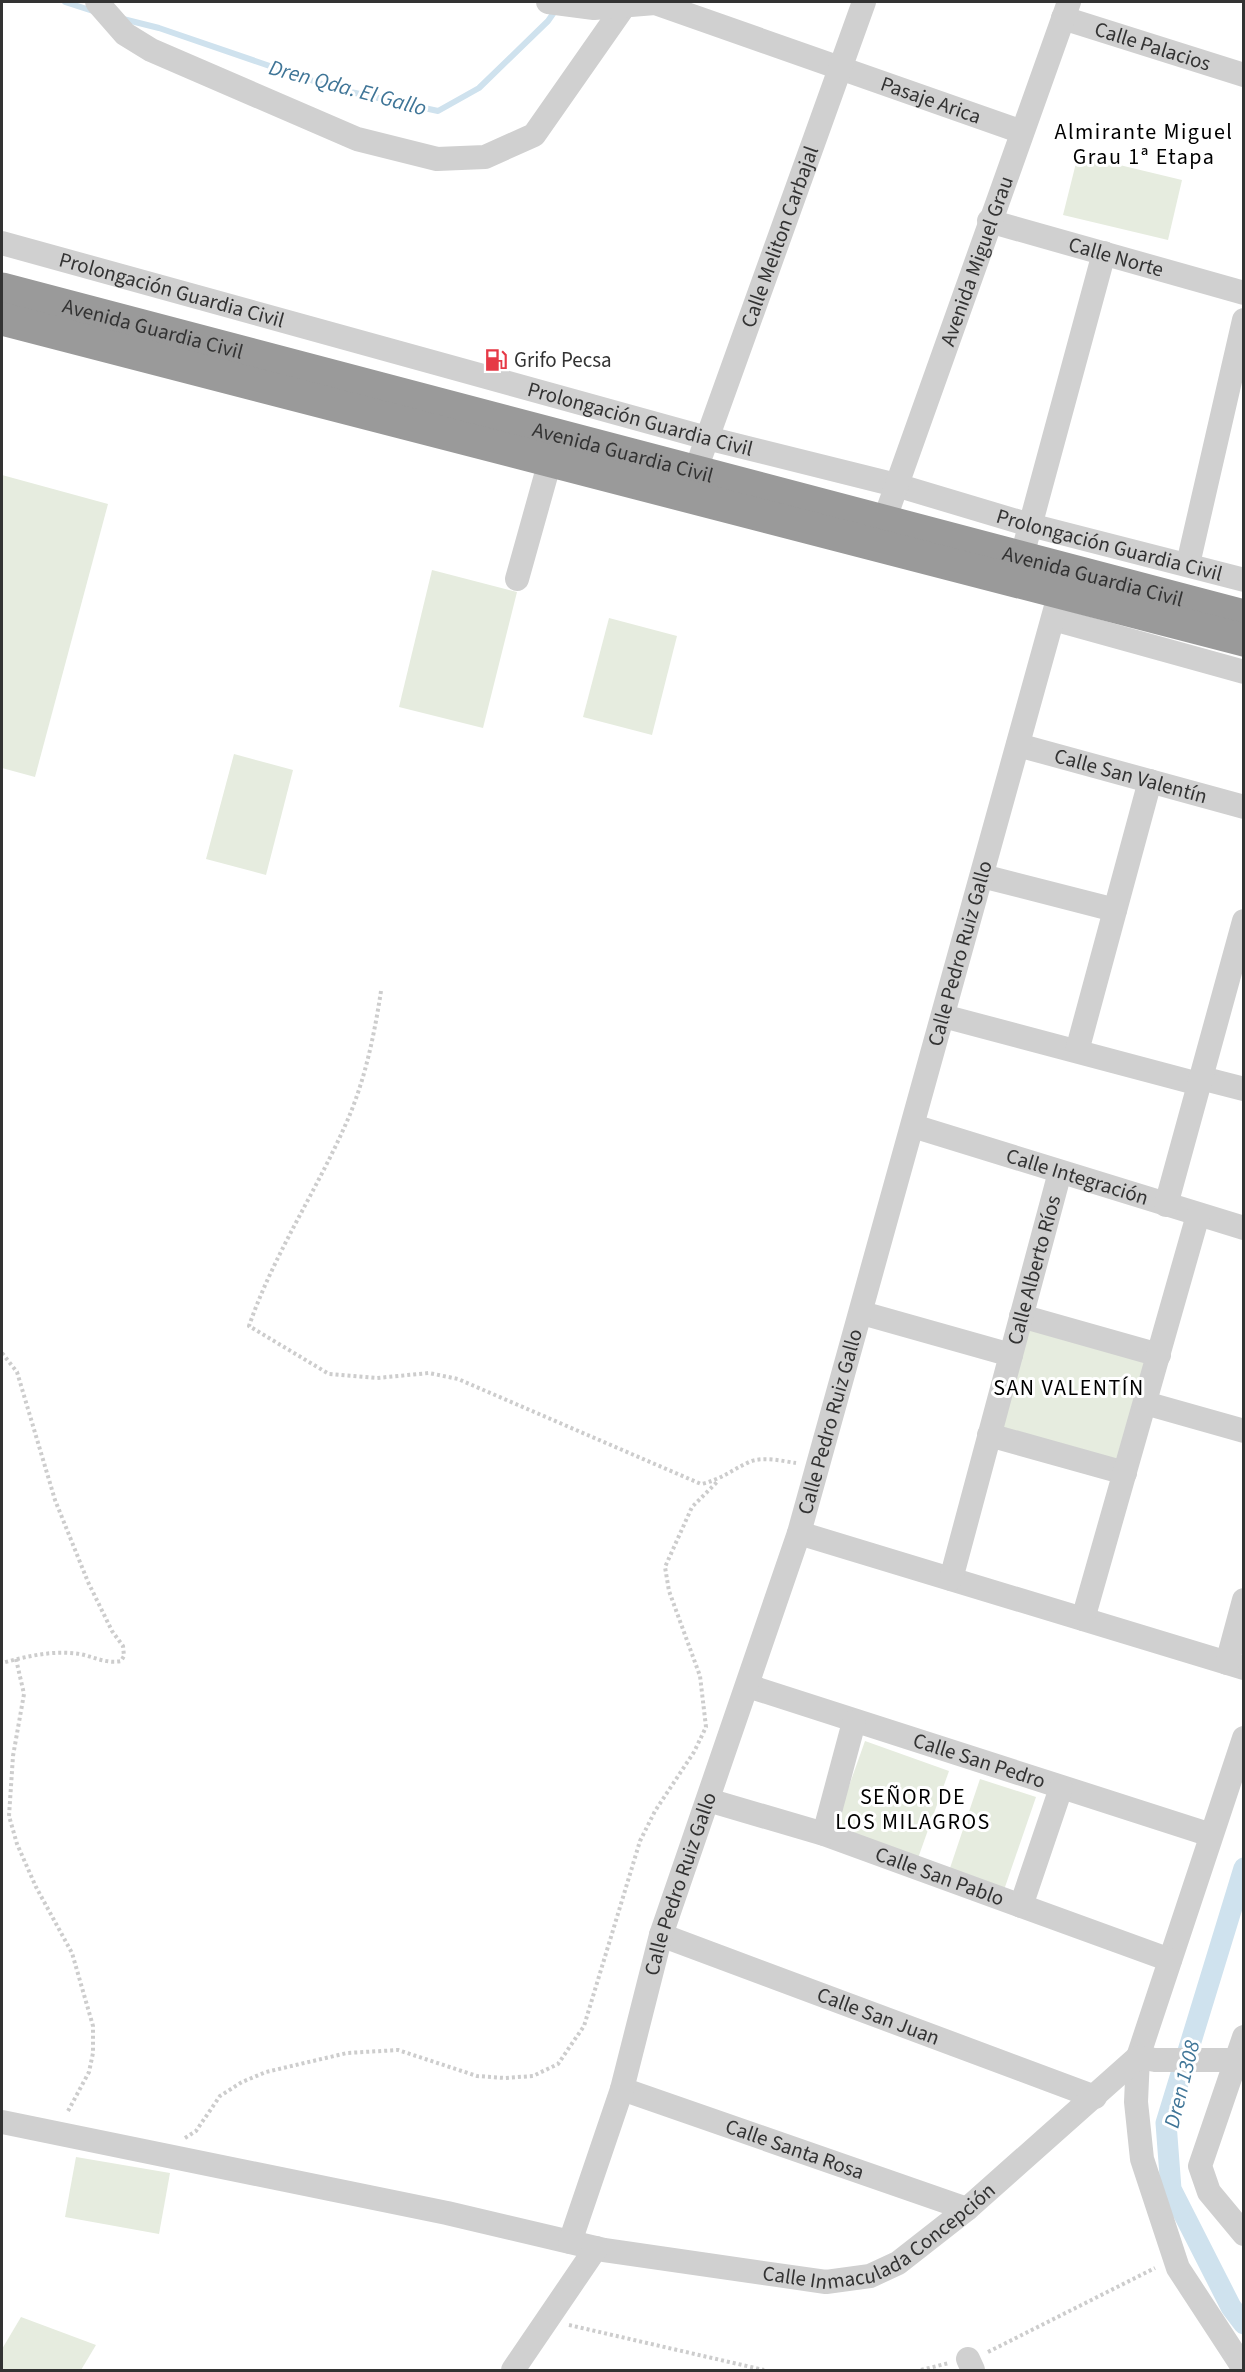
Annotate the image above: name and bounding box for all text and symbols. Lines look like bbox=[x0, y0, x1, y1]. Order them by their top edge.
street label: Calle Palacios bbox=[1091, 14, 1215, 79]
water label: Dren Qda. El Gallo bbox=[265, 52, 430, 124]
street label: Pasaje Arica bbox=[877, 68, 985, 131]
district label: Almirante Miguel Grau 1ª Etapa bbox=[1055, 116, 1233, 173]
street label: Calle Meliton Carbajal bbox=[733, 142, 826, 332]
street label: Avenida Miguel Grau bbox=[933, 172, 1021, 350]
street label: Calle Norte bbox=[1065, 229, 1167, 285]
street label: Prolongación Guardia Civil bbox=[56, 244, 288, 335]
street label: Avenida Guardia Civil bbox=[59, 291, 246, 367]
place label: Grifo Pecsa bbox=[514, 345, 612, 375]
fuel station icon: Grifo Pecsa bbox=[483, 347, 509, 373]
street label: Prolongación Guardia Civil bbox=[524, 374, 756, 464]
street label: Avenida Guardia Civil bbox=[529, 414, 716, 491]
street label: Prolongación Guardia Civil bbox=[993, 501, 1226, 589]
street label: Avenida Guardia Civil bbox=[999, 538, 1186, 614]
street label: Calle San Valentín bbox=[1051, 741, 1211, 811]
street label: Calle Pedro Ruiz Gallo bbox=[920, 857, 1000, 1050]
street label: Calle Integración bbox=[1002, 1141, 1152, 1213]
street label: Calle Alberto Ríos bbox=[999, 1192, 1068, 1348]
street label: Calle Pedro Ruiz Gallo bbox=[790, 1325, 870, 1518]
district label: SAN VALENTÍN bbox=[993, 1372, 1145, 1404]
street label: Calle San Pedro bbox=[909, 1725, 1049, 1796]
district label: SEÑOR DE LOS MILAGROS bbox=[835, 1781, 991, 1838]
street label: Calle Pedro Ruiz Gallo bbox=[636, 1788, 724, 1979]
street label: Calle San Pablo bbox=[871, 1839, 1008, 1913]
street label: Calle San Juan bbox=[813, 1980, 944, 2053]
water label: Dren 1308 bbox=[1156, 2037, 1208, 2131]
street label: Calle Santa Rosa bbox=[721, 2111, 868, 2187]
street label: Calle Inmaculada Concepción bbox=[761, 2176, 1002, 2297]

